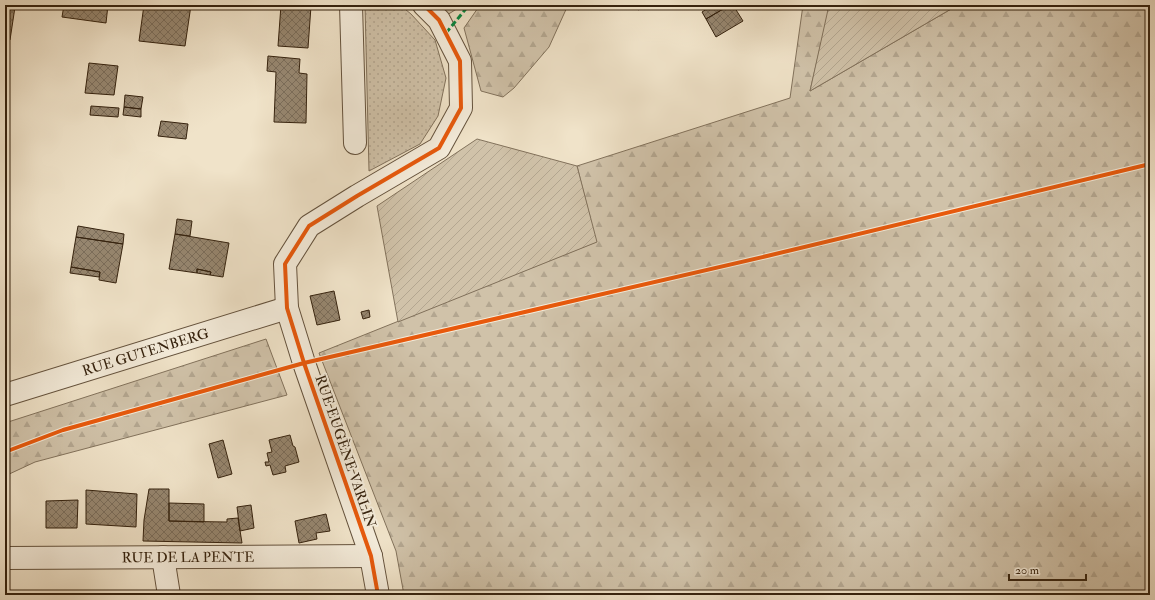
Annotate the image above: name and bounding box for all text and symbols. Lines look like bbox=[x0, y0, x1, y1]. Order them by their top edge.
street label: RUE GUTENBERG bbox=[80, 325, 211, 380]
street label: RUE EUGÈNE VARLIN bbox=[311, 373, 380, 530]
street label: RUE DE LA PENTE bbox=[122, 549, 254, 566]
scale bar bbox=[1009, 556, 1086, 582]
text: 20 m bbox=[1015, 563, 1040, 578]

